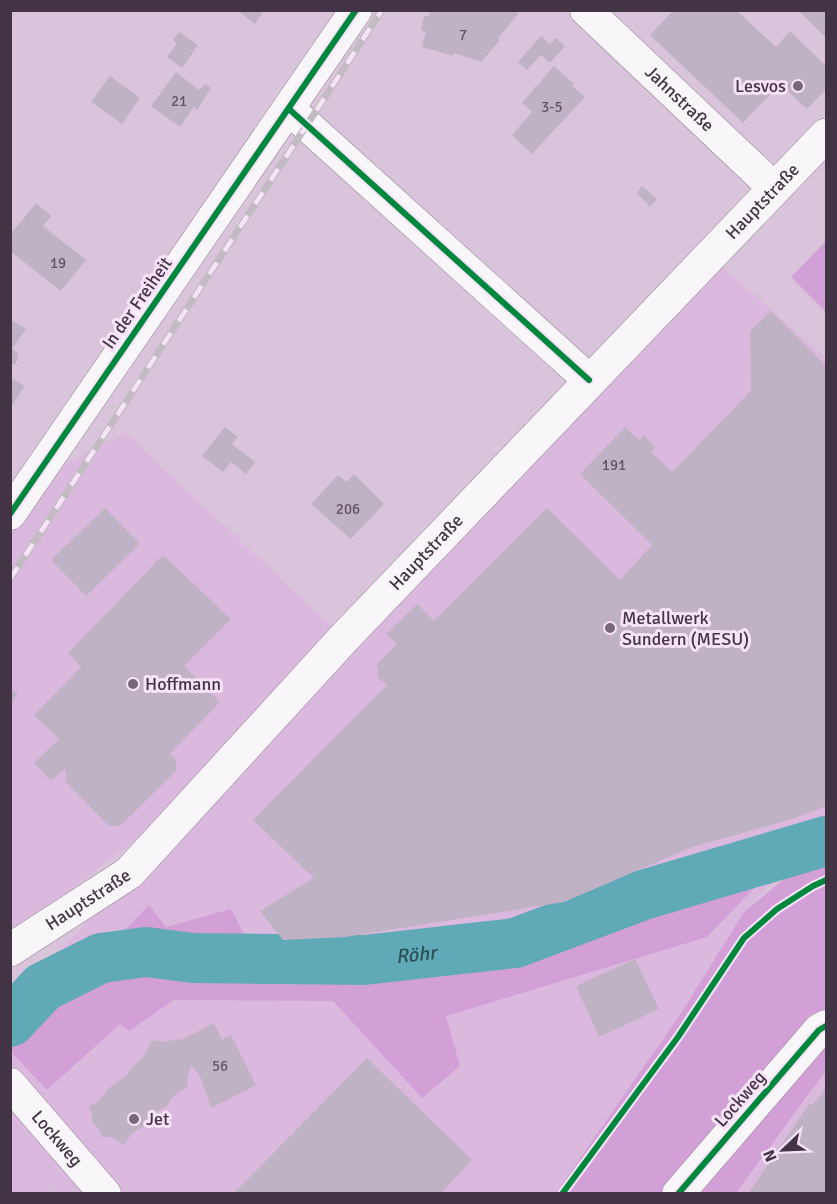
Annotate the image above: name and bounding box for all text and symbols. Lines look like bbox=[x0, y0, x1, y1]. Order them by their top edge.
house number: 7 bbox=[459, 26, 467, 44]
street label: Jahnstraße bbox=[641, 61, 719, 136]
place label: Lesvos bbox=[735, 75, 786, 97]
marker: Lesvos bbox=[791, 79, 805, 93]
house number: 21 bbox=[171, 92, 187, 110]
house number: 3-5 bbox=[541, 98, 563, 116]
street label: Hauptstraße bbox=[721, 159, 804, 244]
street label: In der Freiheit bbox=[97, 253, 177, 353]
house number: 19 bbox=[50, 254, 66, 272]
house number: 191 bbox=[602, 456, 626, 474]
house number: 206 bbox=[336, 500, 360, 518]
street label: Hauptstraße bbox=[385, 510, 468, 595]
place label: Metallwerk Sundern (MESU) bbox=[622, 607, 749, 650]
marker: Metallwerk Sundern (MESU) bbox=[603, 621, 617, 635]
place label: Hoffmann bbox=[145, 673, 221, 695]
marker: Hoffmann bbox=[126, 677, 140, 691]
street label: Hauptstraße bbox=[41, 864, 135, 935]
water label: Röhr bbox=[395, 940, 440, 969]
house number: 56 bbox=[212, 1057, 228, 1075]
street label: Lockweg bbox=[710, 1066, 770, 1132]
street label: Lockweg bbox=[27, 1106, 87, 1171]
place label: Jet bbox=[146, 1108, 169, 1130]
marker: Jet bbox=[127, 1112, 141, 1126]
north arrow bbox=[753, 1120, 813, 1180]
text: N bbox=[759, 1146, 781, 1165]

